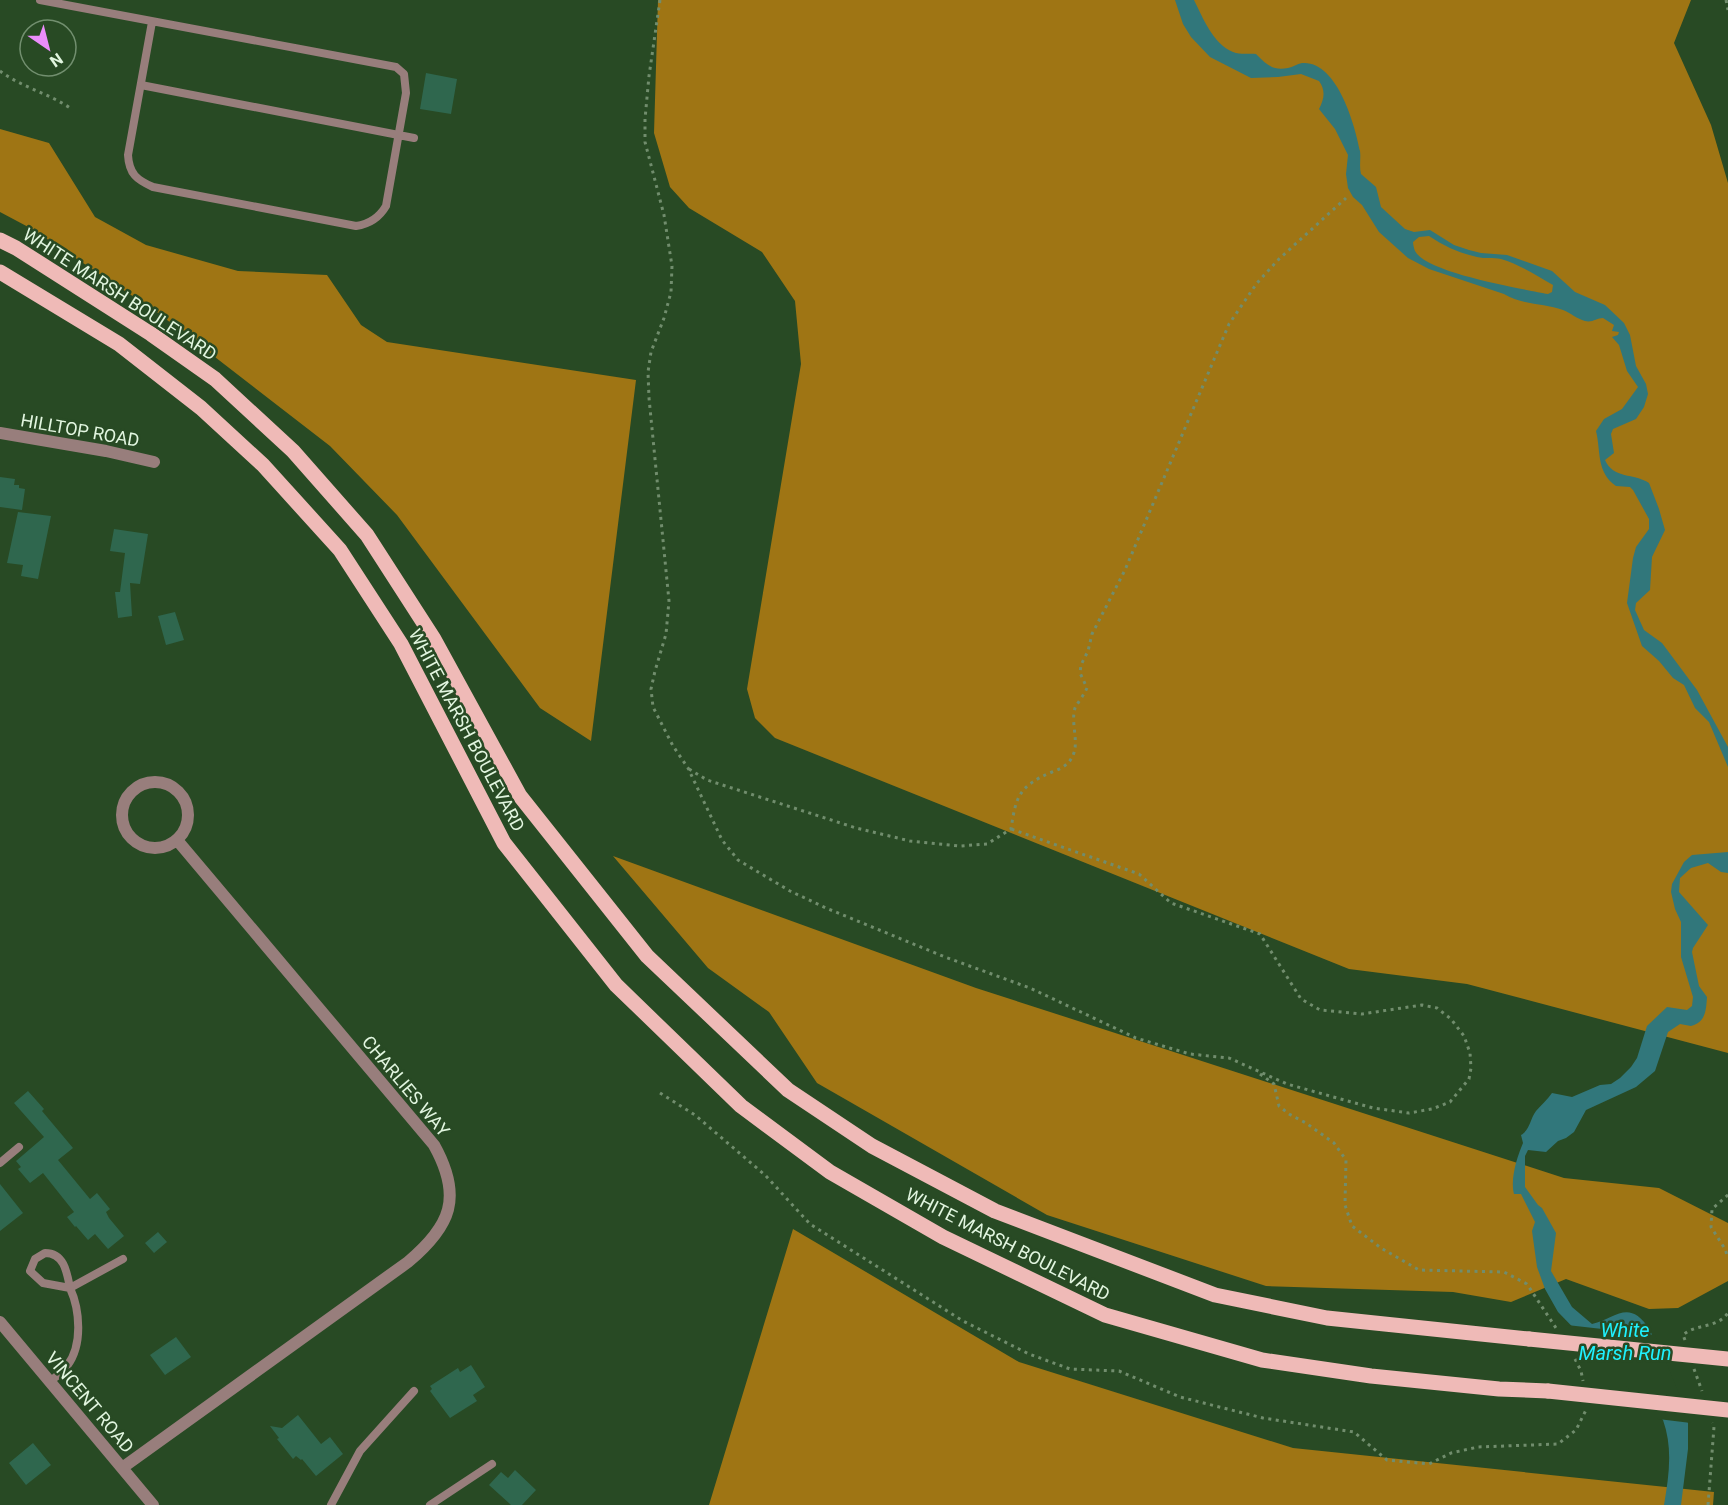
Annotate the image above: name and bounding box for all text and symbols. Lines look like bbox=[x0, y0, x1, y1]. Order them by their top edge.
north arrow bbox=[18, 18, 78, 78]
text: N bbox=[46, 49, 66, 71]
street label: WHITE MARSH BOULEVARD bbox=[19, 224, 221, 364]
street label: HILLTOP ROAD bbox=[19, 409, 141, 451]
street label: WHITE MARSH BOULEVARD bbox=[405, 625, 529, 835]
street label: CHARLIES WAY bbox=[358, 1031, 454, 1141]
street label: WHITE MARSH BOULEVARD bbox=[902, 1183, 1114, 1305]
water label: White Marsh Run bbox=[1578, 1318, 1672, 1365]
street label: VINCENT ROAD bbox=[42, 1347, 138, 1457]

